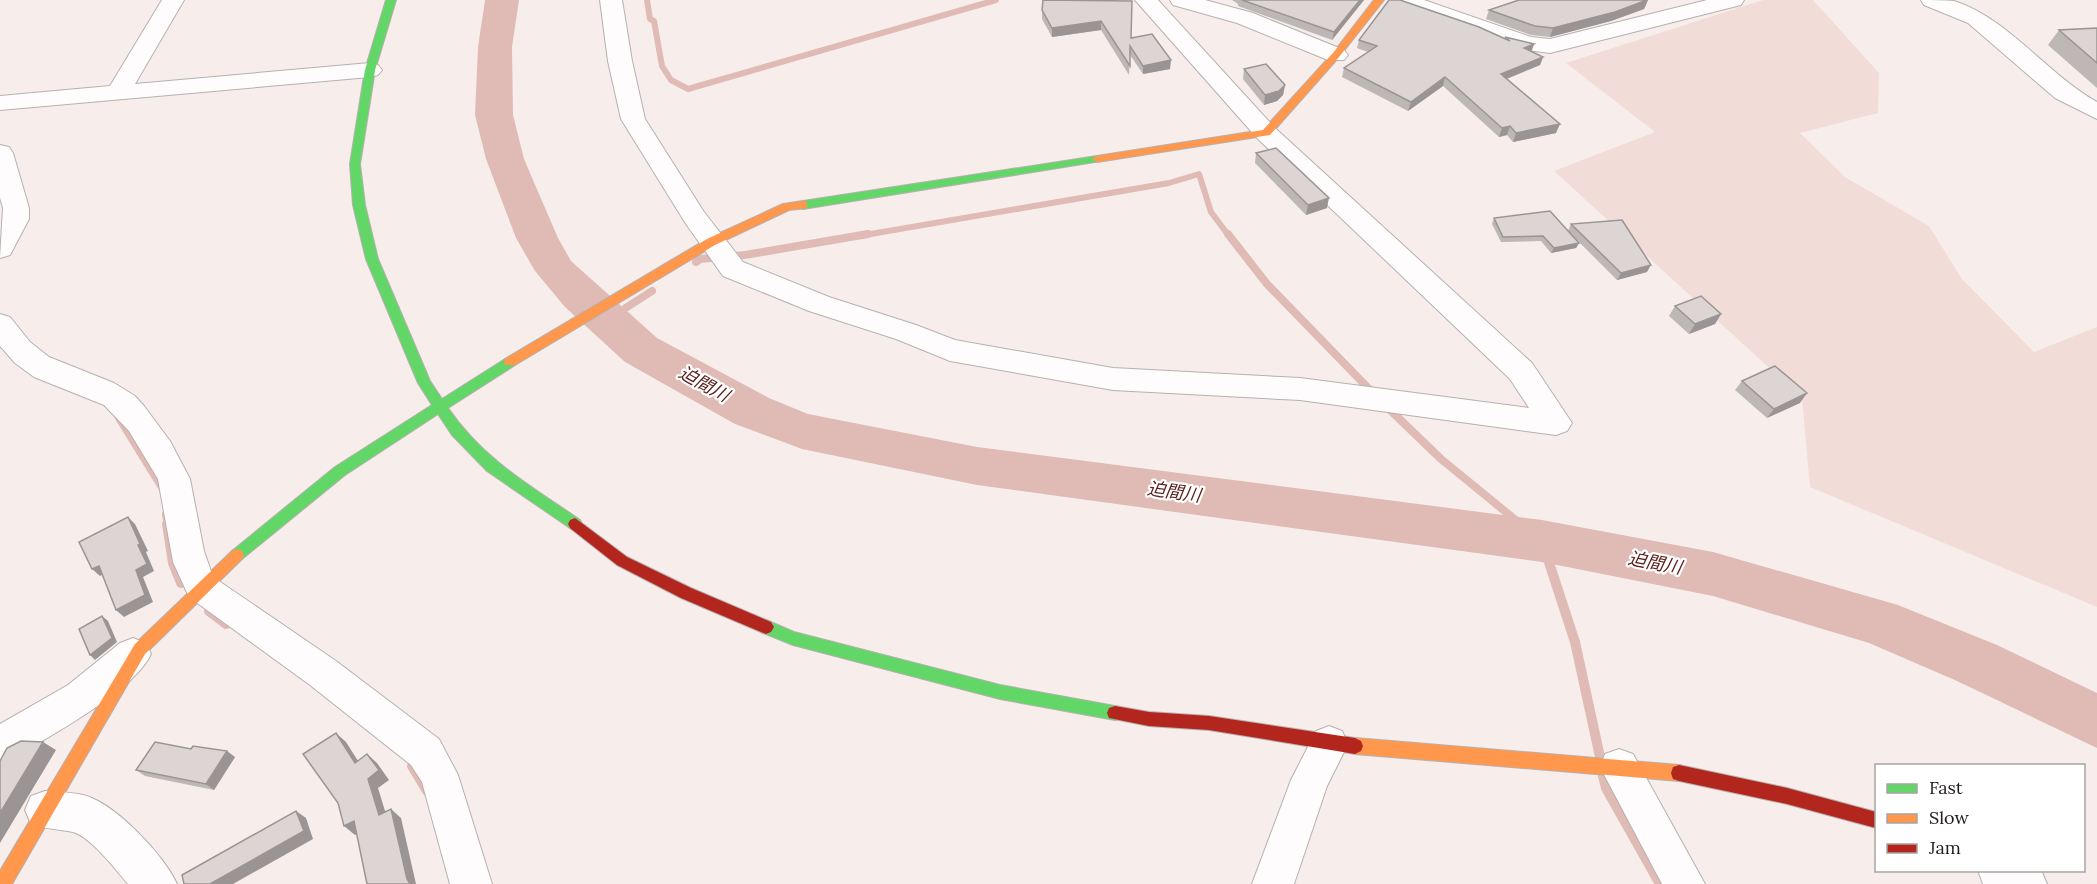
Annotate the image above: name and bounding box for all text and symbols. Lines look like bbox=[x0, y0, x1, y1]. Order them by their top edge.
water label: 迫間川 bbox=[675, 360, 735, 408]
water label: 迫間川 bbox=[1146, 476, 1204, 507]
water label: 迫間川 bbox=[1626, 546, 1686, 579]
legend bbox=[1875, 764, 2085, 872]
text: Fast bbox=[1929, 776, 1963, 799]
text: Slow bbox=[1929, 806, 1969, 829]
text: Jam bbox=[1928, 836, 1961, 859]

